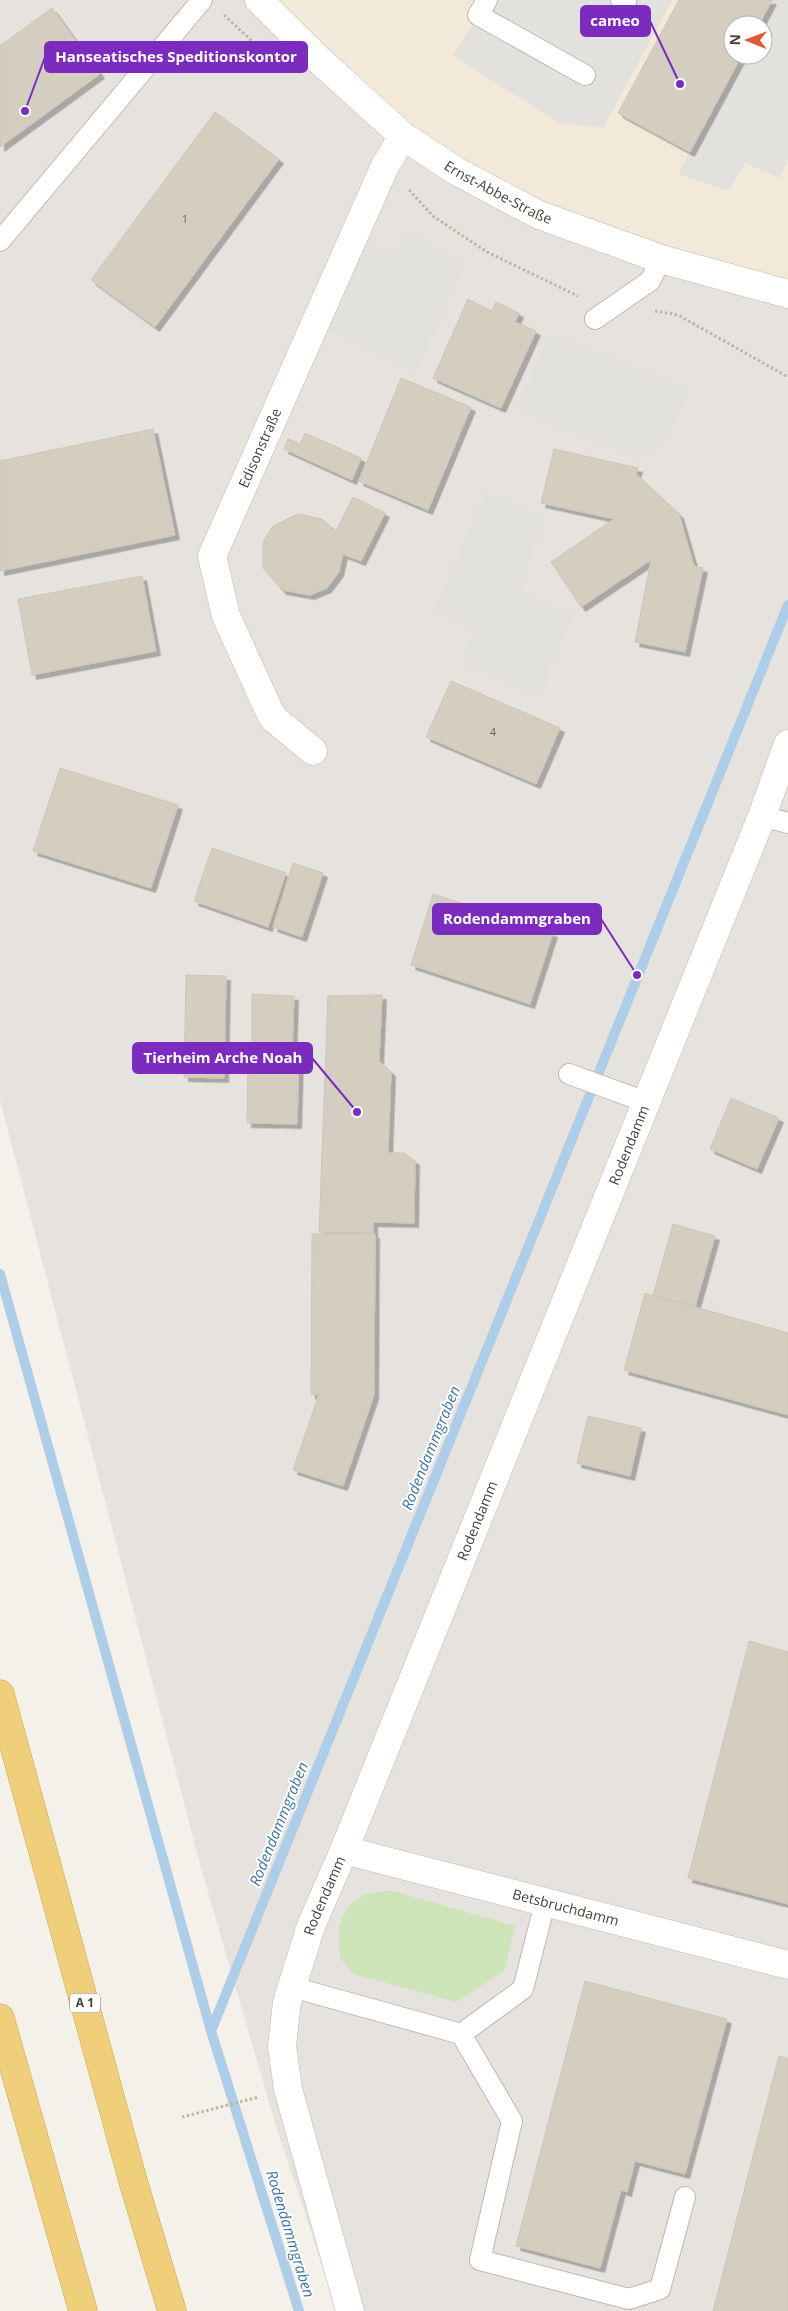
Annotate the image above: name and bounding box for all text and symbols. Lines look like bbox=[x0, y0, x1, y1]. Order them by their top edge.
callout: cameo bbox=[581, 6, 650, 36]
text: cameo bbox=[590, 10, 640, 30]
north arrow bbox=[723, 15, 773, 65]
text: N bbox=[725, 34, 744, 46]
callout: Hanseatisches Speditionskontor bbox=[45, 42, 307, 72]
text: Hanseatisches Speditionskontor bbox=[55, 46, 297, 66]
street label: Ernst-Abbe-Straße bbox=[441, 156, 555, 228]
house number: 1 bbox=[182, 211, 188, 226]
street label: Edisonstraße bbox=[233, 405, 285, 491]
house number: 4 bbox=[490, 724, 497, 739]
callout: Rodendammgraben bbox=[433, 904, 601, 934]
text: Rodendammgraben bbox=[443, 908, 591, 928]
callout: Tierheim Arche Noah bbox=[133, 1043, 312, 1073]
text: Tierheim Arche Noah bbox=[144, 1047, 302, 1067]
street label: Rodendamm bbox=[604, 1102, 653, 1188]
water label: Rodendammgraben bbox=[396, 1383, 464, 1513]
street label: Rodendamm bbox=[452, 1478, 501, 1563]
water label: Rodendammgraben bbox=[244, 1759, 312, 1889]
street label: Rodendamm bbox=[299, 1853, 349, 1937]
street label: Betsbruchdamm bbox=[511, 1884, 621, 1930]
road number: A 1 bbox=[70, 1994, 100, 2012]
water label: Rodendammgraben bbox=[262, 2168, 320, 2300]

